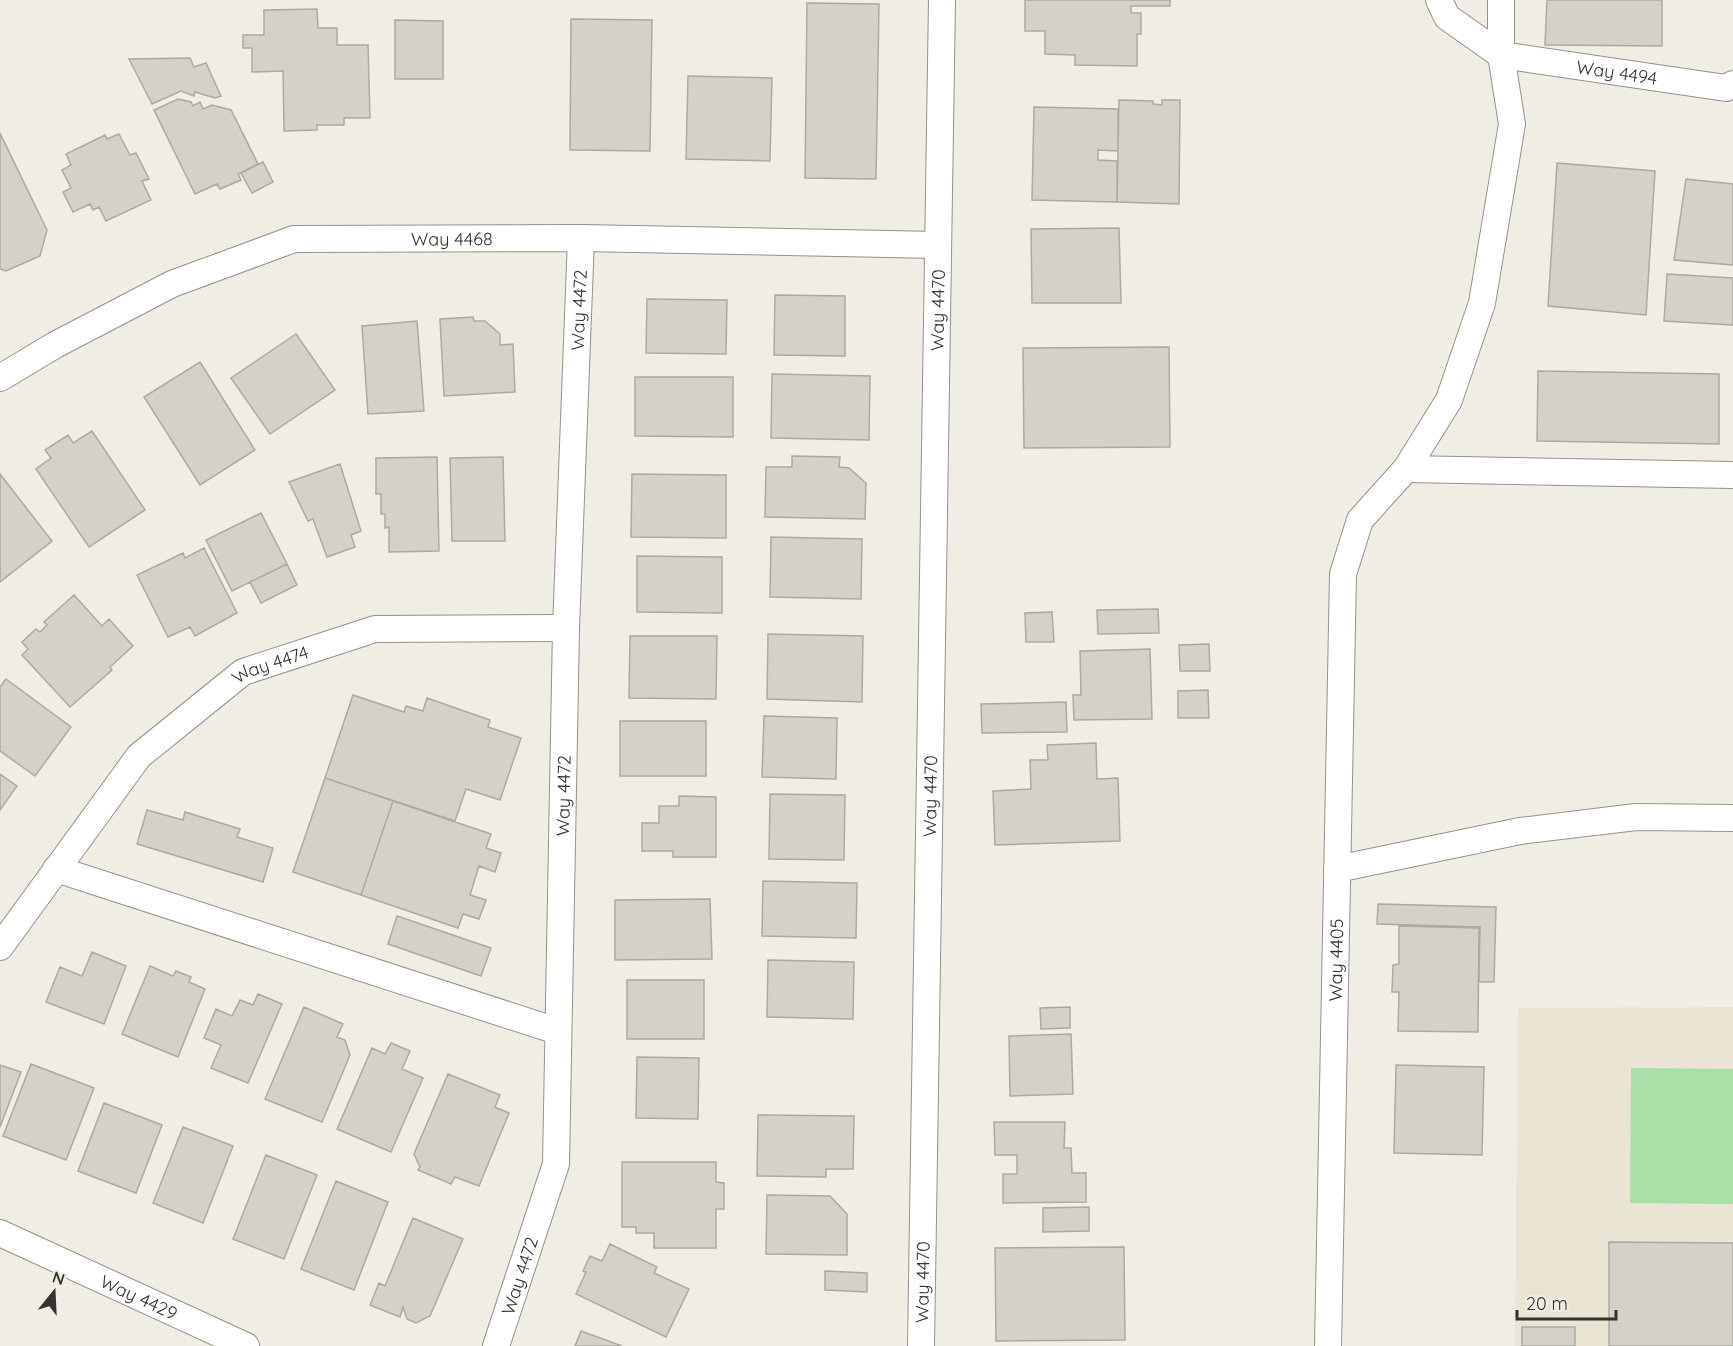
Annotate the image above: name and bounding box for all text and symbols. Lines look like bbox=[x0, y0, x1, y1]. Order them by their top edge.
street label: Way 4494 bbox=[1575, 55, 1659, 89]
street label: Way 4468 bbox=[411, 227, 493, 250]
street label: Way 4472 bbox=[565, 269, 591, 351]
street label: Way 4470 bbox=[925, 269, 949, 351]
street label: Way 4474 bbox=[227, 640, 311, 688]
street label: Way 4472 bbox=[551, 755, 575, 836]
street label: Way 4470 bbox=[917, 755, 942, 837]
street label: Way 4405 bbox=[1323, 918, 1348, 1002]
street label: Way 4472 bbox=[496, 1234, 543, 1318]
street label: Way 4470 bbox=[910, 1241, 934, 1323]
north arrow bbox=[24, 1262, 84, 1322]
text: N bbox=[50, 1266, 67, 1289]
street label: Way 4429 bbox=[97, 1269, 181, 1325]
scale bar bbox=[1517, 1283, 1616, 1321]
text: 20 m bbox=[1526, 1292, 1568, 1315]

